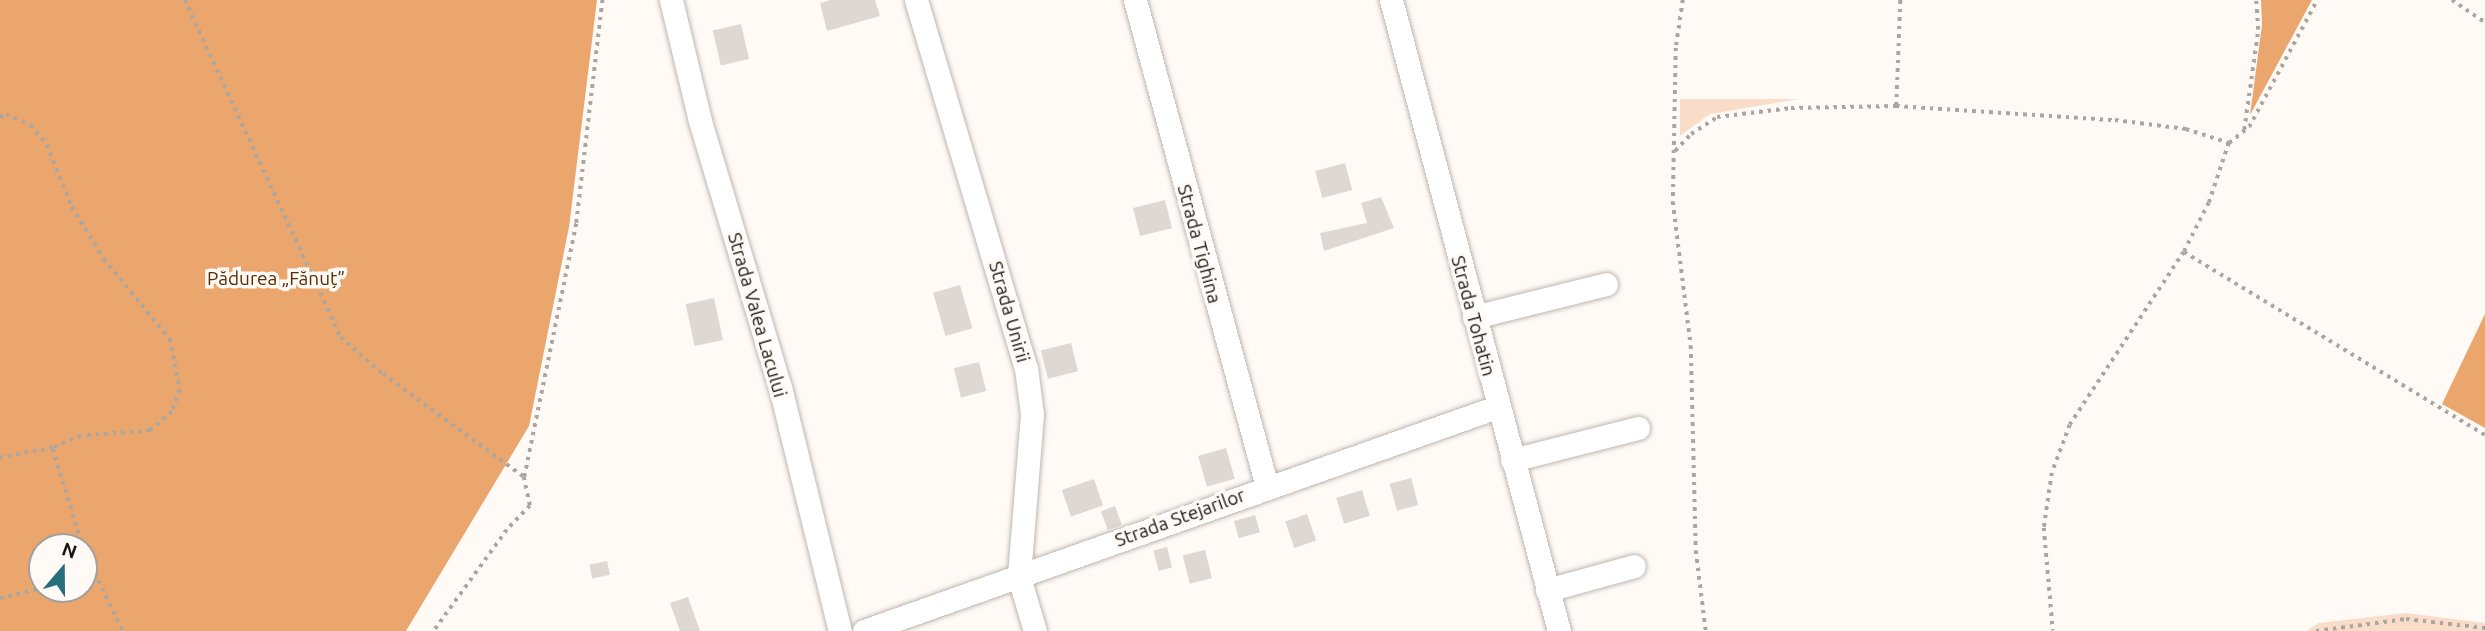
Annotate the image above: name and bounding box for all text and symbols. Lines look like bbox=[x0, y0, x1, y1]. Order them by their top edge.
street label: Strada Tighina bbox=[1172, 182, 1226, 306]
street label: Strada Valea Lacului bbox=[723, 230, 791, 400]
street label: Strada Tohatin bbox=[1446, 253, 1500, 379]
street label: Strada Unirii bbox=[984, 259, 1034, 365]
park label: Pădurea „Fănuț” bbox=[207, 268, 345, 290]
street label: Strada Stejarilor bbox=[1112, 484, 1248, 552]
north arrow bbox=[28, 533, 98, 603]
text: N bbox=[59, 537, 80, 563]

